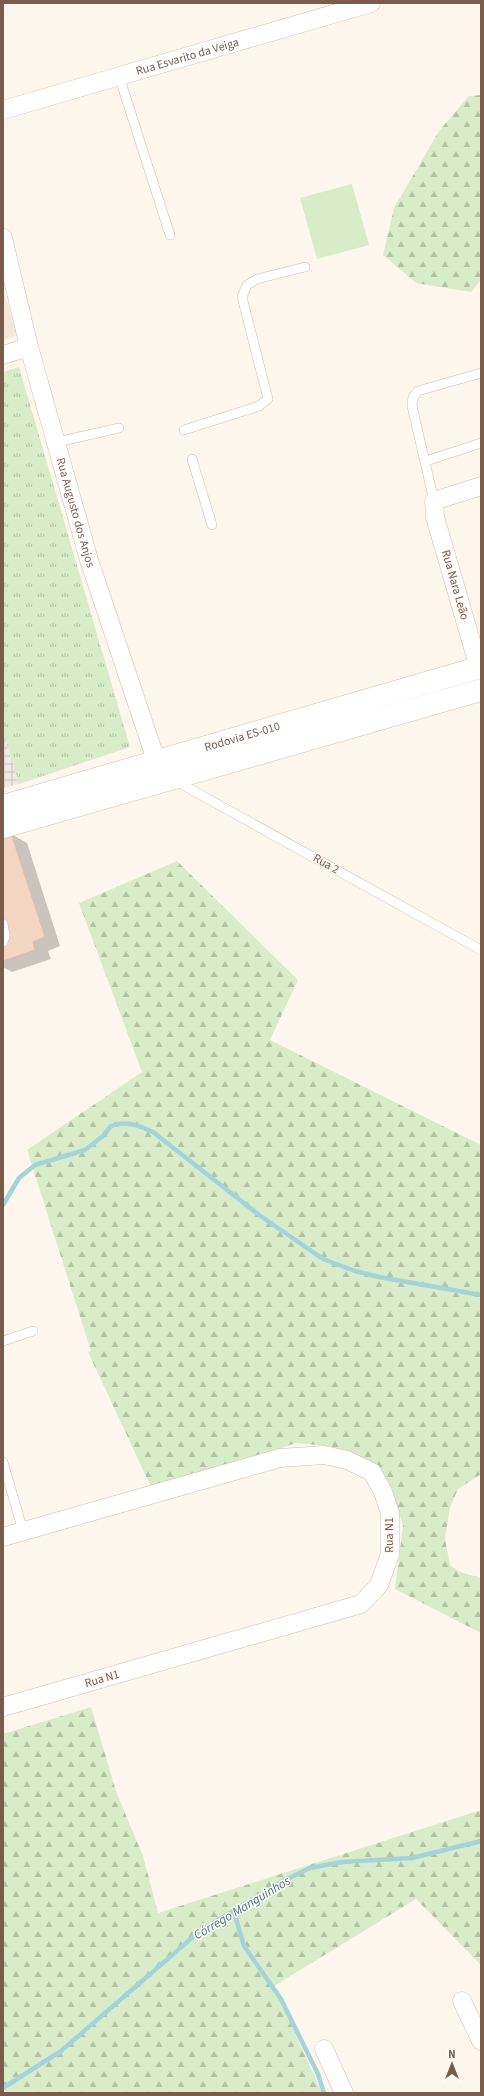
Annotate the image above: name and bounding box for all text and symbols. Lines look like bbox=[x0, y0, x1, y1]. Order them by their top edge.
street label: Rua Esvarito da Veiga bbox=[134, 33, 241, 79]
street label: Rua Augusto dos Anjos bbox=[52, 456, 99, 570]
street label: Rua Nara Leão bbox=[437, 548, 473, 622]
street label: Rodovia ES-010 bbox=[202, 717, 282, 756]
street label: Rua 2 bbox=[310, 850, 342, 878]
street label: Rua N1 bbox=[381, 1517, 398, 1553]
street label: Rua N1 bbox=[83, 1666, 121, 1692]
water label: Córrego Manguinhos bbox=[190, 1872, 294, 1944]
north arrow bbox=[432, 2044, 472, 2084]
text: N bbox=[448, 2047, 456, 2062]

